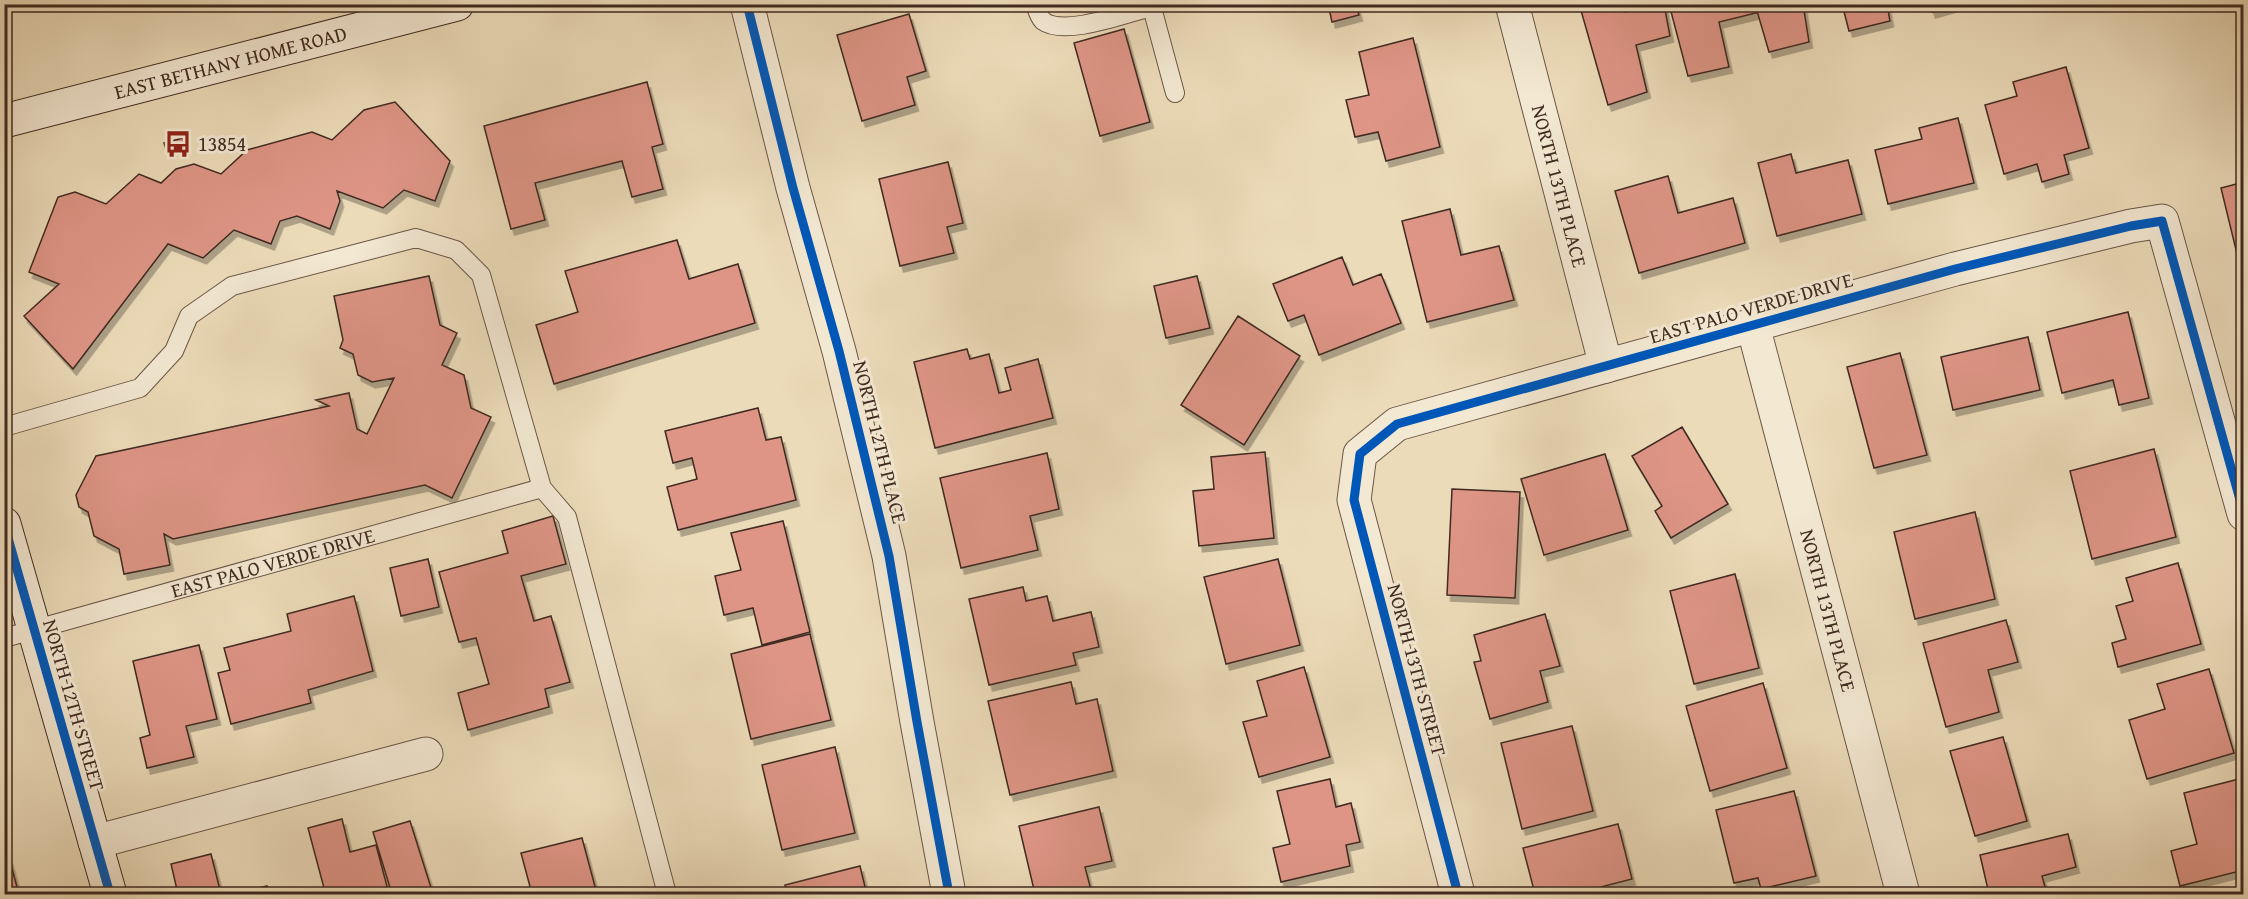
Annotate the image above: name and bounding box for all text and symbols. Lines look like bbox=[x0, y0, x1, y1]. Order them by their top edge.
street label: EAST BETHANY HOME ROAD bbox=[111, 18, 350, 106]
street label: NORTH 13TH PLACE bbox=[1525, 101, 1595, 270]
bus stop icon: 13854 bbox=[163, 129, 193, 159]
place label: 13854 bbox=[198, 129, 246, 158]
street label: EAST PALO VERDE DRIVE bbox=[1646, 265, 1856, 350]
street label: NORTH 12TH PLACE bbox=[846, 358, 915, 526]
street label: EAST PALO VERDE DRIVE bbox=[167, 520, 378, 605]
street label: NORTH 13TH PLACE bbox=[1793, 526, 1864, 694]
street label: NORTH 13TH STREET bbox=[1381, 580, 1454, 759]
street label: NORTH 12TH STREET bbox=[36, 616, 113, 794]

